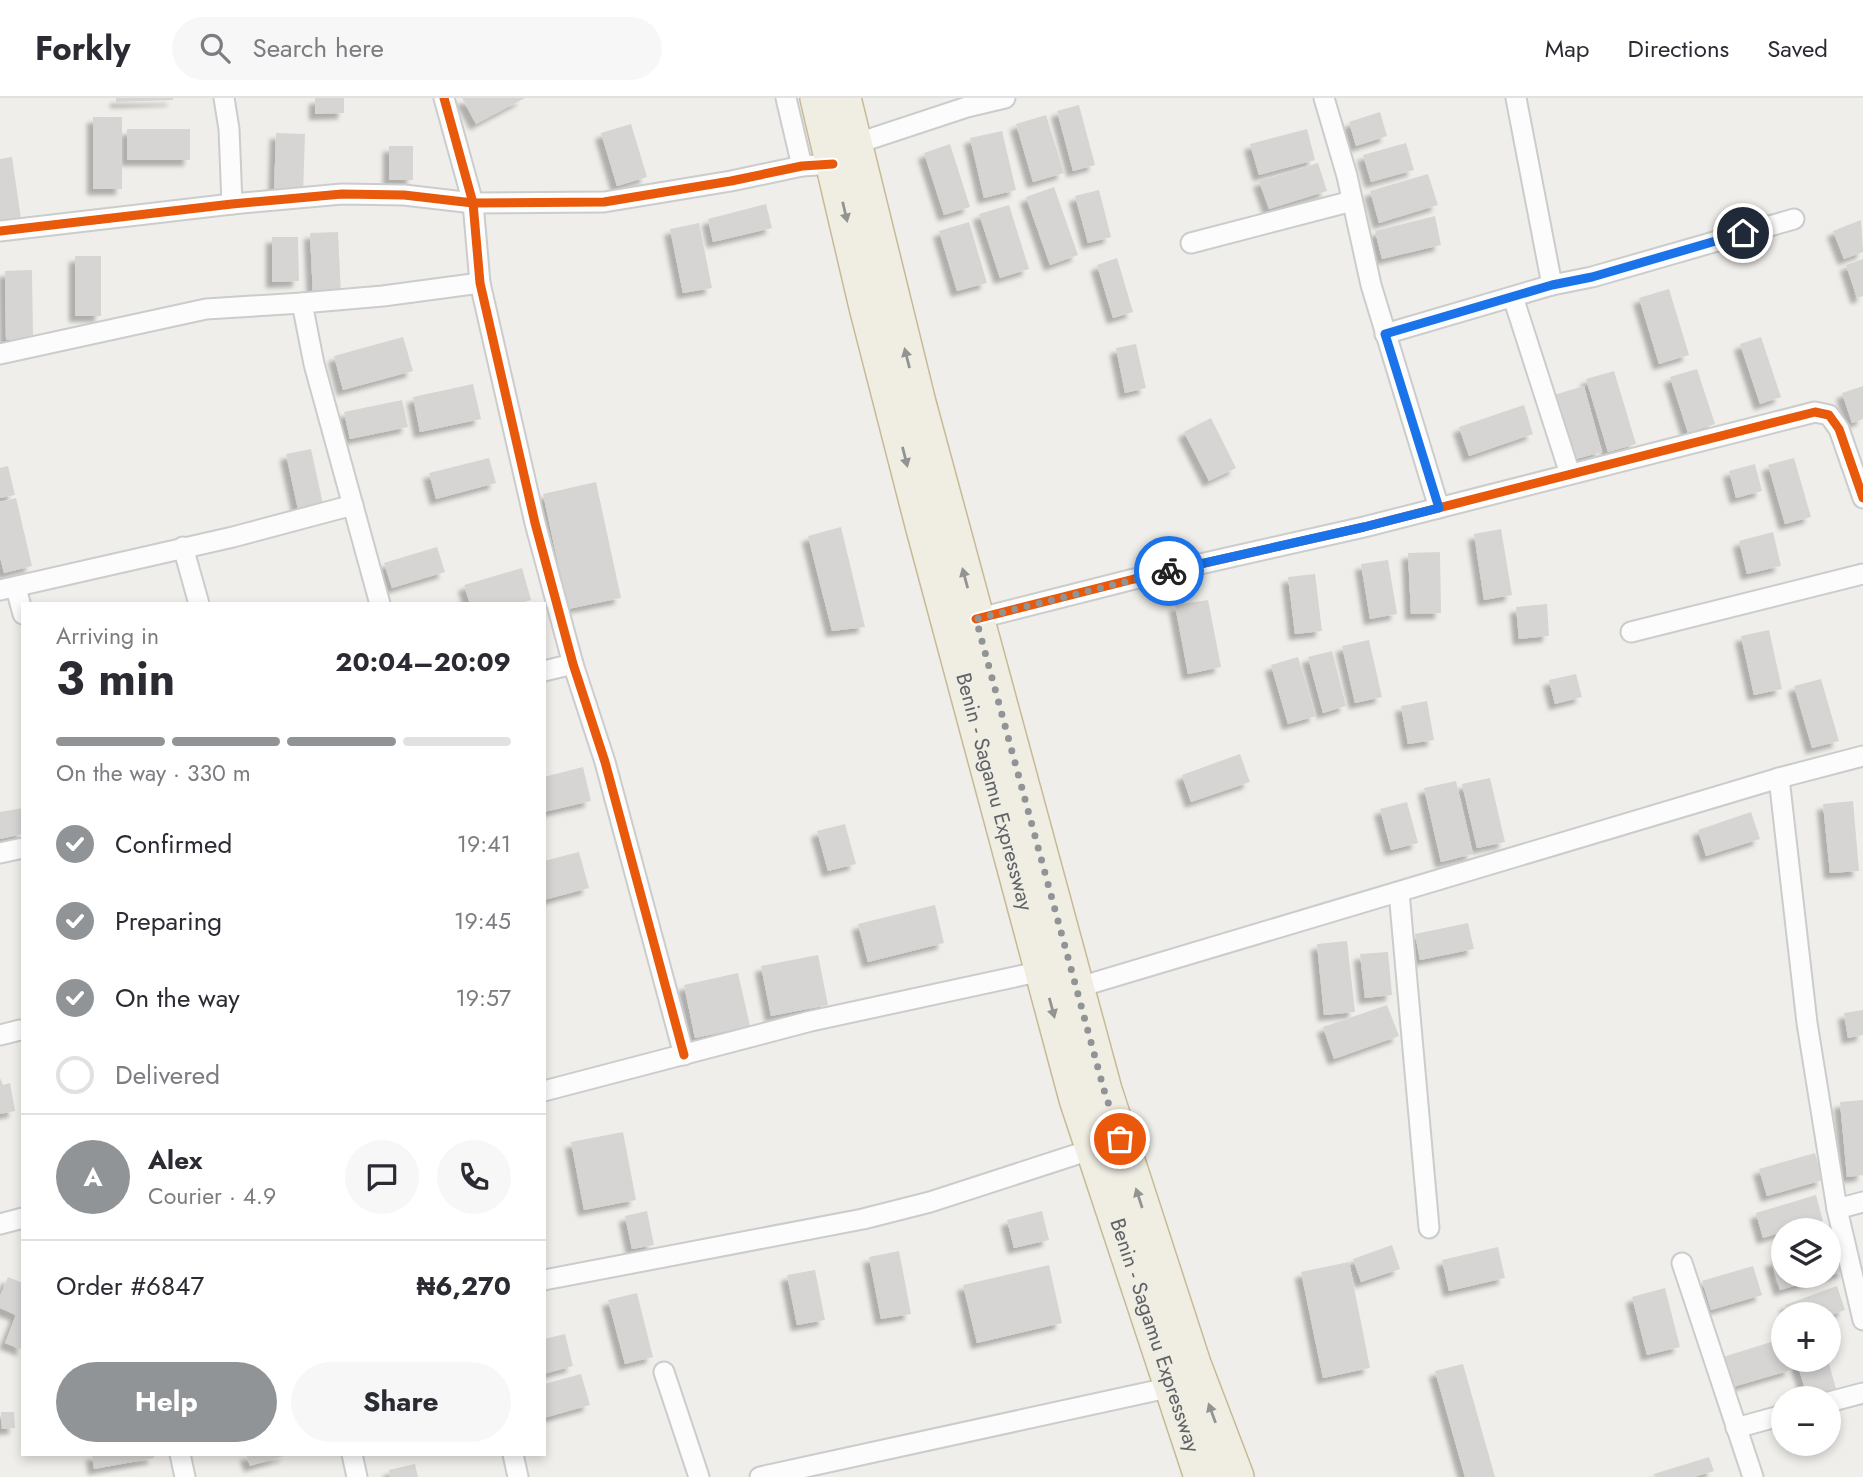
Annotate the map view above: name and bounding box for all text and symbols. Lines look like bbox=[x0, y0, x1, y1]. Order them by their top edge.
search box bbox=[172, 17, 662, 80]
text: Forkly bbox=[35, 25, 130, 72]
icon: search bbox=[196, 29, 234, 67]
text: Search here bbox=[252, 29, 384, 67]
text: Map bbox=[1545, 31, 1590, 66]
text: Directions bbox=[1628, 31, 1729, 66]
text: Saved bbox=[1767, 31, 1828, 66]
one-way arrow bbox=[839, 201, 850, 223]
pin bbox=[1713, 203, 1773, 263]
icon: home bbox=[1724, 214, 1762, 252]
one-way arrow bbox=[901, 347, 912, 369]
one-way arrow bbox=[900, 446, 911, 468]
courier bbox=[1134, 536, 1204, 606]
icon: bike bbox=[1150, 552, 1188, 590]
one-way arrow bbox=[959, 566, 970, 588]
text: Arriving in bbox=[56, 619, 159, 653]
text: 20:04–20:09 bbox=[335, 643, 511, 681]
text: 3 min bbox=[56, 646, 175, 712]
street label: Benin - Sagamu Expressway bbox=[948, 670, 1041, 915]
text: On the way · 330 m bbox=[56, 756, 251, 790]
icon: check bbox=[56, 825, 94, 863]
text: Confirmed bbox=[115, 825, 232, 863]
text: 19:41 bbox=[457, 827, 511, 861]
icon: check bbox=[56, 902, 94, 940]
text: Preparing bbox=[115, 902, 222, 940]
text: 19:45 bbox=[454, 904, 511, 938]
icon: check bbox=[56, 979, 94, 1017]
text: On the way bbox=[115, 979, 240, 1017]
text: 19:57 bbox=[455, 981, 511, 1015]
one-way arrow bbox=[1047, 997, 1058, 1019]
text: Delivered bbox=[115, 1056, 220, 1094]
pin bbox=[1090, 1109, 1150, 1169]
icon: bag bbox=[1101, 1120, 1139, 1158]
button: chat bbox=[345, 1140, 419, 1214]
button: phone bbox=[437, 1140, 511, 1214]
text: Alex bbox=[148, 1141, 202, 1179]
text: A bbox=[83, 1158, 103, 1196]
text: Courier · 4.9 bbox=[148, 1179, 276, 1213]
one-way arrow bbox=[1133, 1187, 1144, 1208]
street label: Benin - Sagamu Expressway bbox=[1102, 1214, 1208, 1457]
map controls bbox=[1771, 1218, 1841, 1456]
button: layers bbox=[1771, 1218, 1841, 1288]
text: Order #6847 bbox=[56, 1267, 204, 1305]
text: ₦6,270 bbox=[416, 1267, 511, 1305]
button: + bbox=[1771, 1302, 1841, 1372]
button: Help bbox=[56, 1362, 277, 1442]
button: Share bbox=[291, 1362, 511, 1442]
button: − bbox=[1771, 1386, 1841, 1456]
one-way arrow bbox=[1206, 1403, 1217, 1424]

